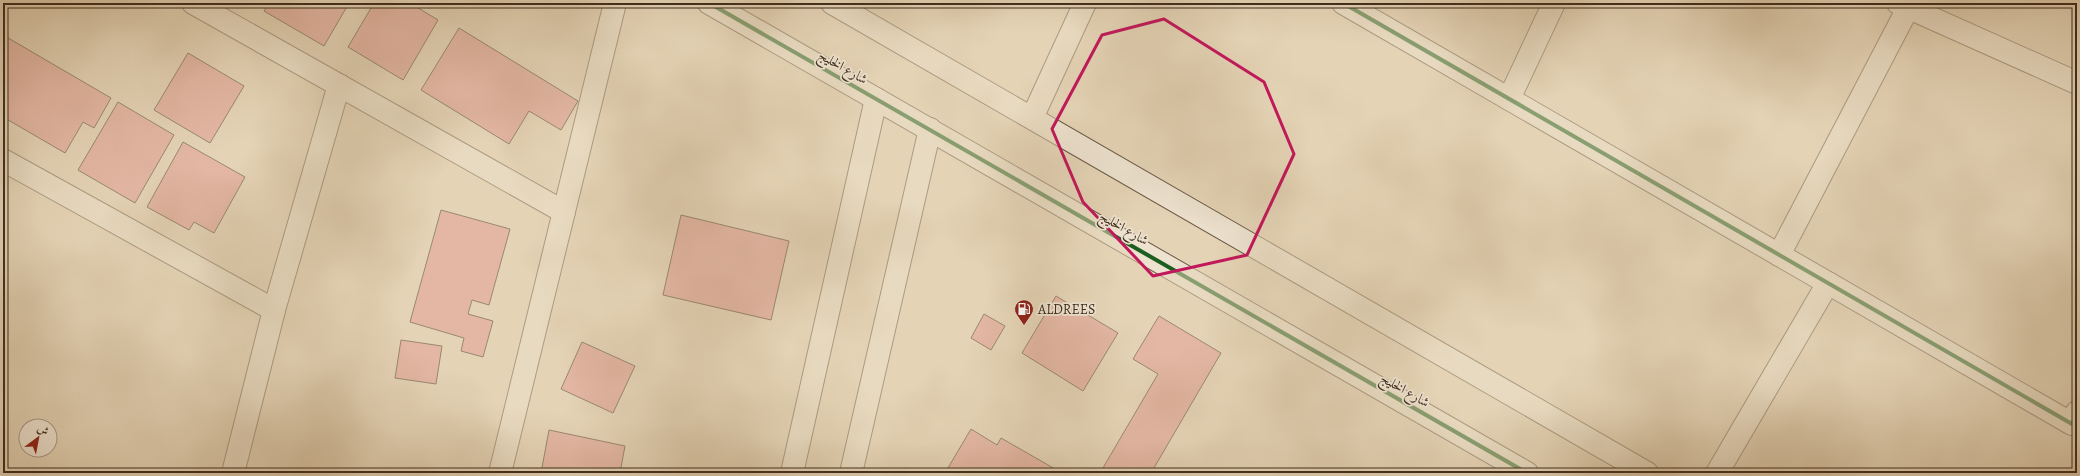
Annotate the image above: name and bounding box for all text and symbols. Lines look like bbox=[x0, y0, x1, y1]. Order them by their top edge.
street label: شارع الخليج bbox=[813, 45, 871, 91]
street label: شارع الخليج bbox=[1094, 206, 1152, 252]
fuel station icon: ALDREES bbox=[1013, 298, 1035, 326]
place label: ALDREES bbox=[1037, 300, 1095, 319]
street label: شارع الخليج bbox=[1375, 368, 1433, 414]
north arrow bbox=[18, 418, 58, 458]
text: ش bbox=[34, 421, 52, 439]

